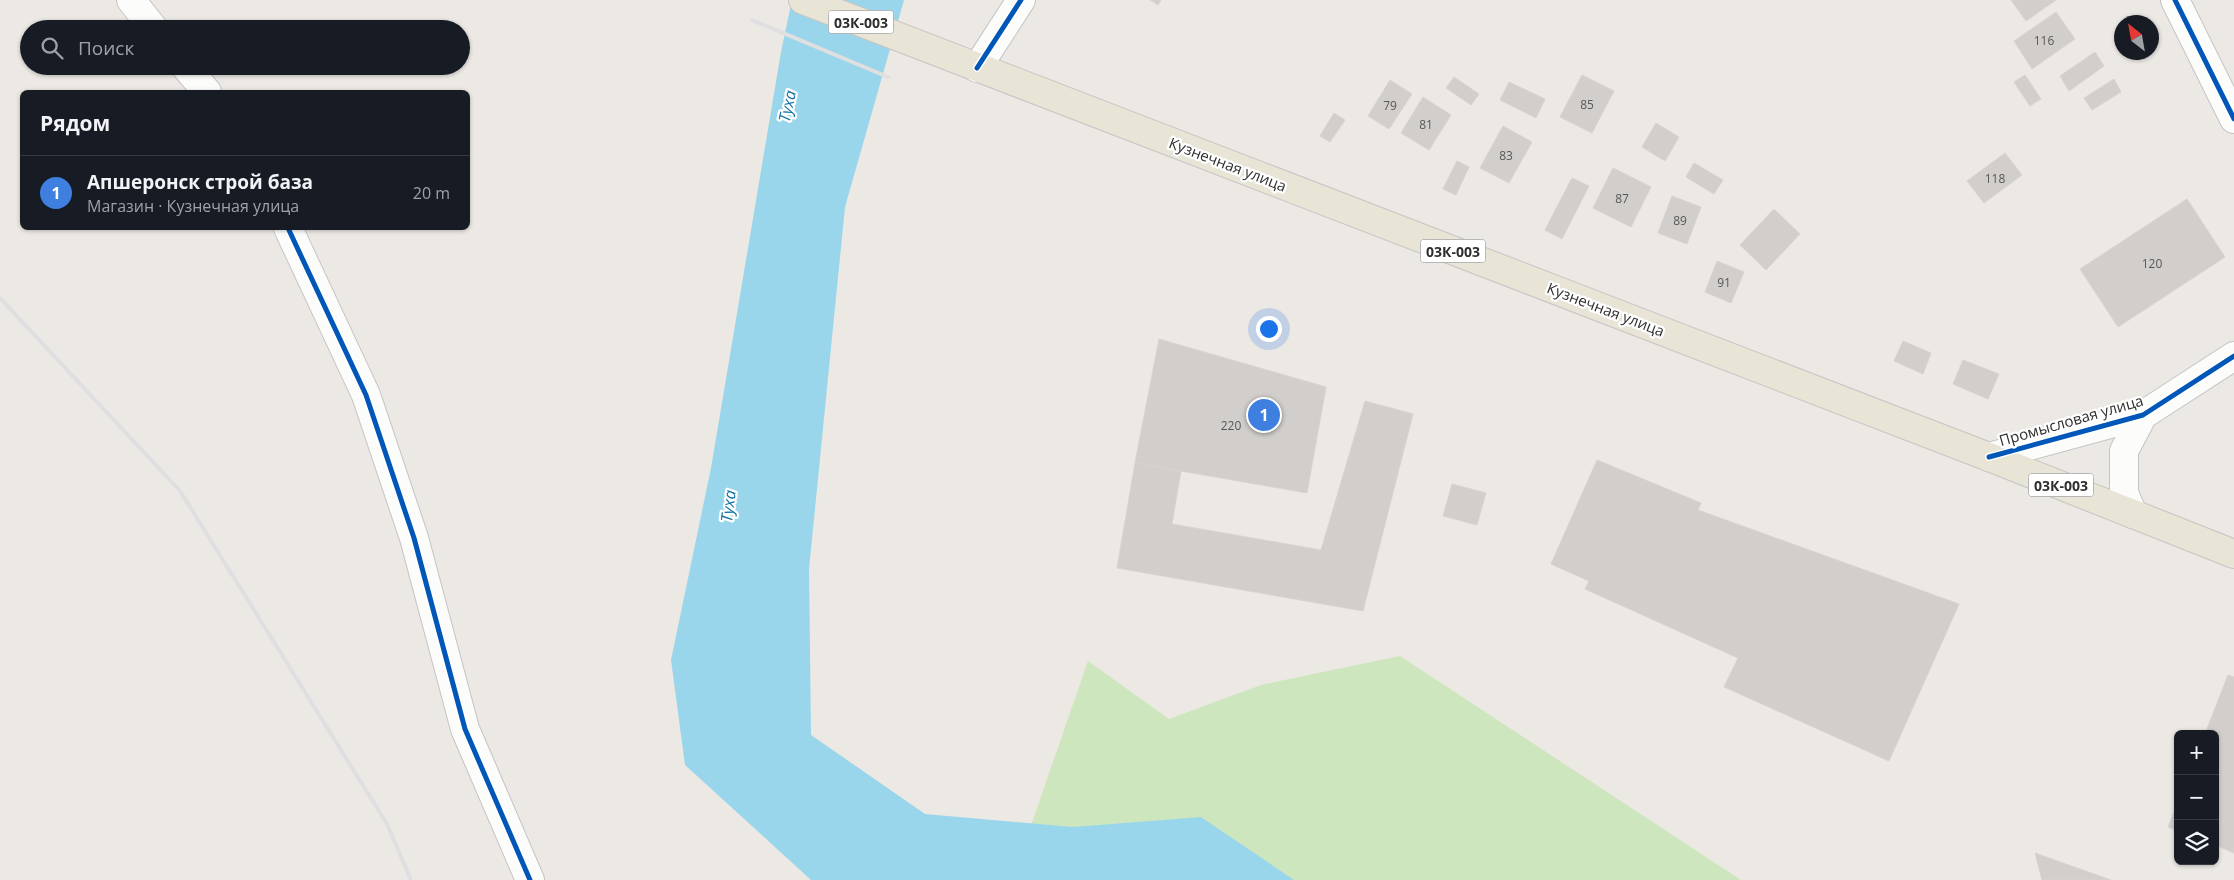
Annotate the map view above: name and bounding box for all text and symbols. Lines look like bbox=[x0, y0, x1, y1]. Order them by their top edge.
road number: 03К-003 bbox=[828, 11, 894, 34]
north arrow bbox=[2114, 15, 2159, 60]
search box bbox=[20, 20, 470, 75]
house number: 116 bbox=[2034, 32, 2054, 49]
icon: search bbox=[38, 34, 66, 62]
text: Поиск bbox=[78, 35, 134, 61]
water label: Туха bbox=[773, 88, 801, 124]
house number: 85 bbox=[1580, 96, 1594, 113]
house number: 79 bbox=[1383, 97, 1397, 114]
text: Рядом bbox=[40, 109, 110, 137]
house number: 81 bbox=[1419, 116, 1433, 133]
street label: Кузнечная улица bbox=[1166, 132, 1290, 196]
house number: 83 bbox=[1499, 147, 1513, 164]
text: Апшеронск строй база bbox=[87, 169, 313, 195]
house number: 118 bbox=[1985, 170, 2005, 187]
text: 1 bbox=[51, 182, 61, 204]
text: 20 m bbox=[413, 182, 450, 204]
house number: 87 bbox=[1615, 190, 1629, 207]
text: Магазин · Кузнечная улица bbox=[87, 195, 299, 217]
house number: 89 bbox=[1673, 212, 1687, 229]
road number: 03К-003 bbox=[1420, 240, 1486, 262]
house number: 120 bbox=[2142, 255, 2162, 272]
house number: 91 bbox=[1717, 274, 1731, 291]
street label: Кузнечная улица bbox=[1544, 277, 1668, 341]
your location bbox=[1256, 316, 1282, 342]
street label: Промысловая улица bbox=[1997, 390, 2145, 450]
pin: 1 bbox=[1248, 396, 1280, 434]
house number: 220 bbox=[1221, 417, 1241, 434]
road number: 03К-003 bbox=[2028, 474, 2094, 496]
water label: Туха bbox=[715, 489, 741, 523]
map controls bbox=[2174, 730, 2219, 865]
button: + bbox=[2174, 730, 2219, 775]
button: − bbox=[2174, 775, 2219, 820]
button: layers bbox=[2174, 820, 2219, 865]

